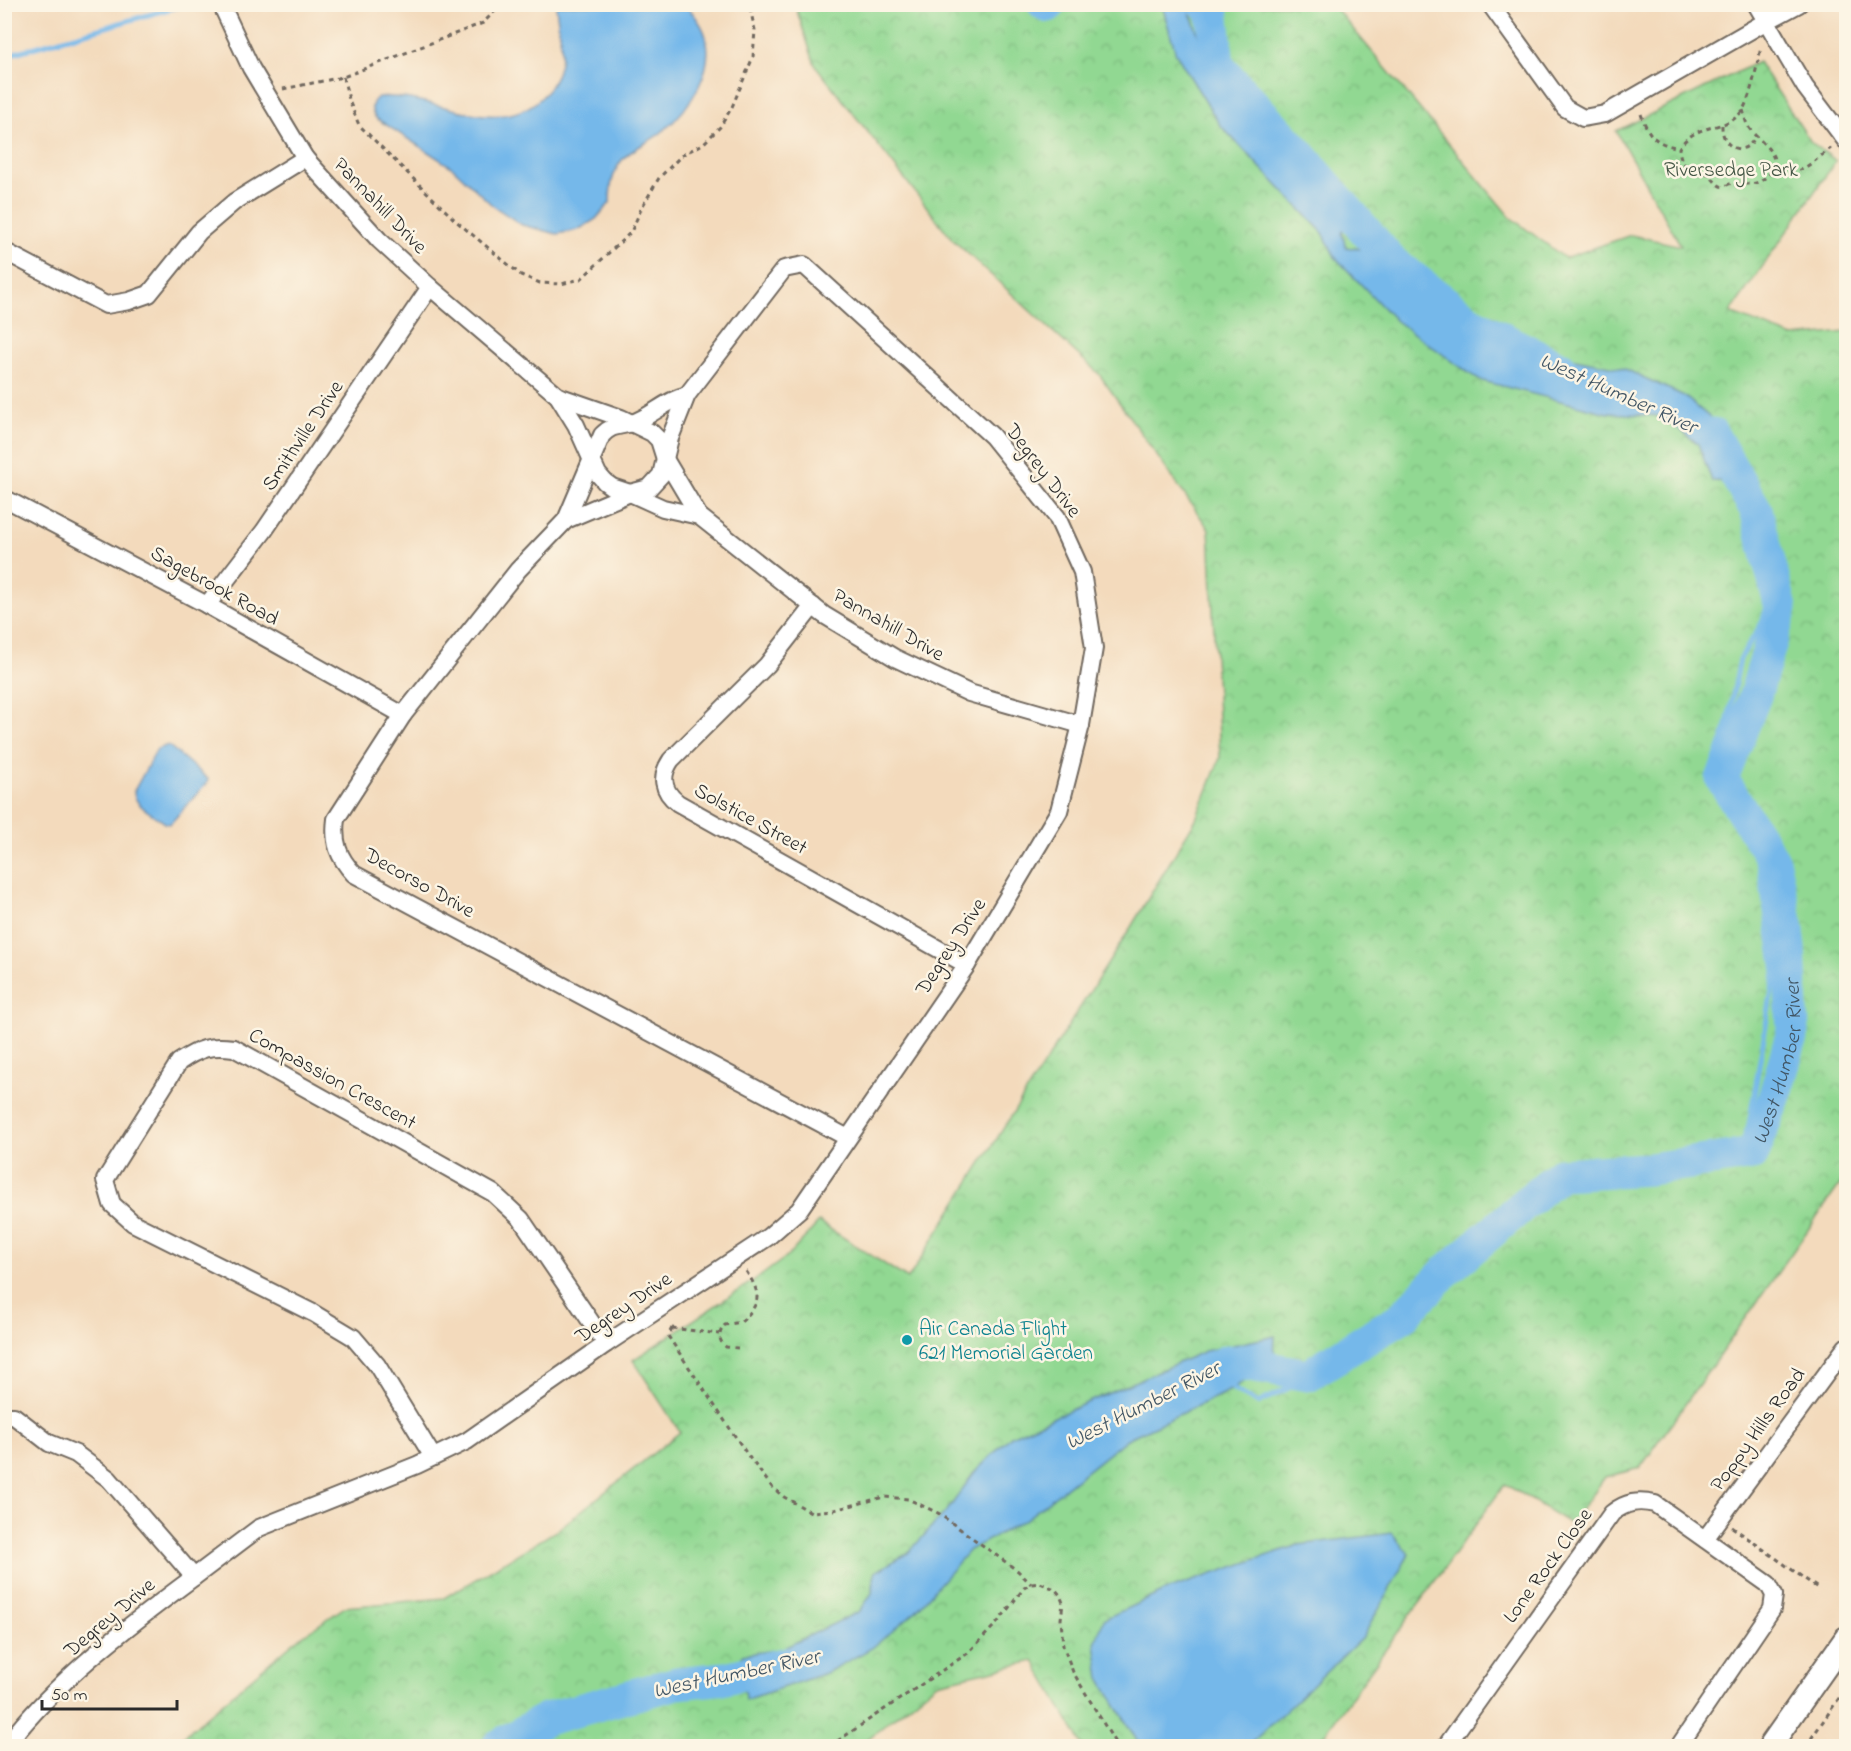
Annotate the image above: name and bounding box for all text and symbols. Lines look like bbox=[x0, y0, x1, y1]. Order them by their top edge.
street label: Pannahill Drive bbox=[326, 151, 434, 262]
park label: Riversedge Park bbox=[1664, 156, 1799, 188]
water label: West Humber River bbox=[1534, 346, 1704, 445]
street label: Smithville Drive bbox=[255, 374, 352, 498]
street label: Degrey Drive bbox=[995, 417, 1088, 526]
street label: Sagebrook Road bbox=[143, 539, 284, 636]
street label: Pannahill Drive bbox=[827, 582, 950, 670]
street label: Solstice Street bbox=[688, 776, 812, 863]
street label: Decorso Drive bbox=[357, 840, 480, 927]
street label: Degrey Drive bbox=[908, 892, 996, 1004]
water label: West Humber River bbox=[1745, 975, 1812, 1149]
street label: Compassion Crescent bbox=[243, 1021, 421, 1138]
street label: Degrey Drive bbox=[569, 1265, 680, 1354]
place label: Air Canada Flight 621 Memorial Garden bbox=[919, 1315, 1093, 1369]
marker: Air Canada Flight 621 Memorial Garden bbox=[900, 1333, 914, 1347]
water label: West Humber River bbox=[1061, 1353, 1229, 1459]
street label: Poppy Hills Road bbox=[1704, 1362, 1815, 1499]
street label: Lone Rock Close bbox=[1496, 1502, 1601, 1630]
street label: Degrey Drive bbox=[57, 1571, 164, 1668]
water label: West Humber River bbox=[651, 1641, 826, 1708]
scale bar bbox=[42, 1673, 177, 1711]
text: 50 m bbox=[51, 1683, 88, 1709]

